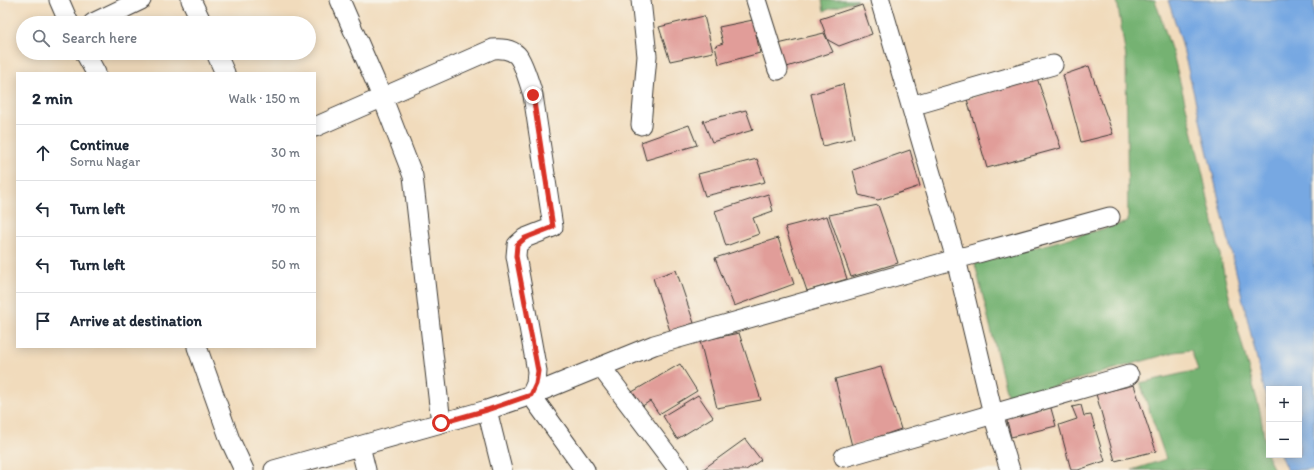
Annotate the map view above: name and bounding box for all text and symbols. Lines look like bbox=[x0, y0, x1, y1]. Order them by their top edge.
search box bbox=[16, 16, 316, 60]
icon: search bbox=[30, 27, 52, 49]
text: Search here bbox=[62, 29, 137, 47]
route end bbox=[524, 86, 542, 104]
text: 2 min bbox=[32, 88, 72, 108]
text: Walk · 150 m bbox=[229, 91, 300, 106]
text: Continue bbox=[70, 136, 129, 154]
icon: ahead bbox=[32, 142, 54, 164]
text: 30 m bbox=[271, 145, 300, 160]
text: Sornu Nagar bbox=[70, 154, 140, 169]
icon: left bbox=[32, 198, 54, 220]
text: Turn left bbox=[70, 200, 125, 218]
text: 70 m bbox=[272, 201, 300, 216]
icon: left bbox=[32, 254, 54, 276]
text: Turn left bbox=[70, 256, 125, 274]
text: 50 m bbox=[271, 257, 300, 272]
icon: arrive bbox=[32, 310, 54, 332]
text: Arrive at destination bbox=[70, 312, 202, 330]
map controls bbox=[1266, 386, 1302, 458]
button: + bbox=[1266, 386, 1302, 422]
route start bbox=[432, 414, 450, 432]
button: − bbox=[1266, 422, 1302, 458]

